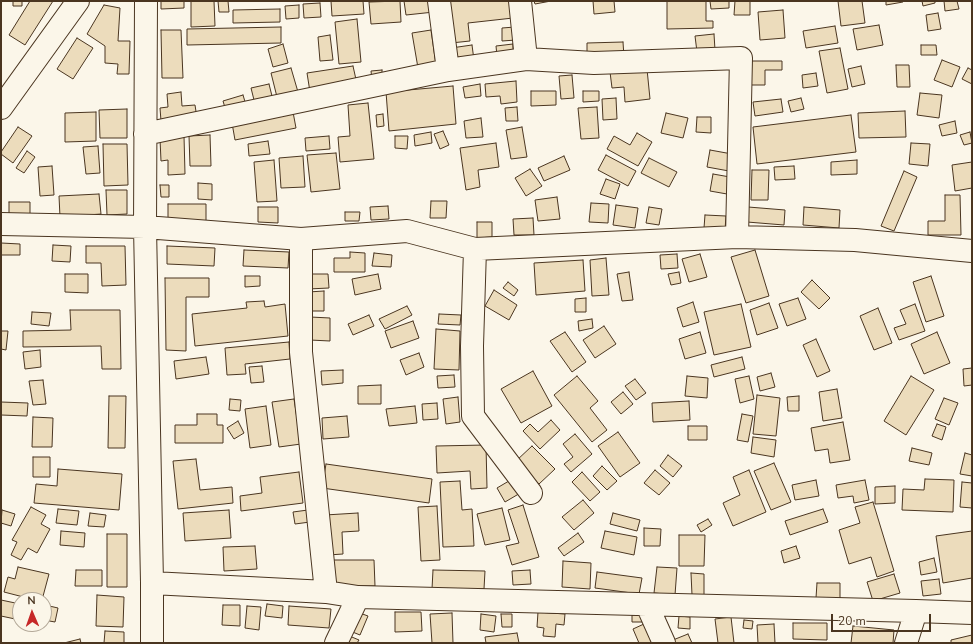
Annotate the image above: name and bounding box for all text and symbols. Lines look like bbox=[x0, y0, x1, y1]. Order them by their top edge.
north arrow bbox=[12, 592, 52, 632]
text: N bbox=[27, 593, 36, 608]
scale bar bbox=[833, 606, 933, 632]
text: 20 m bbox=[838, 613, 866, 629]

